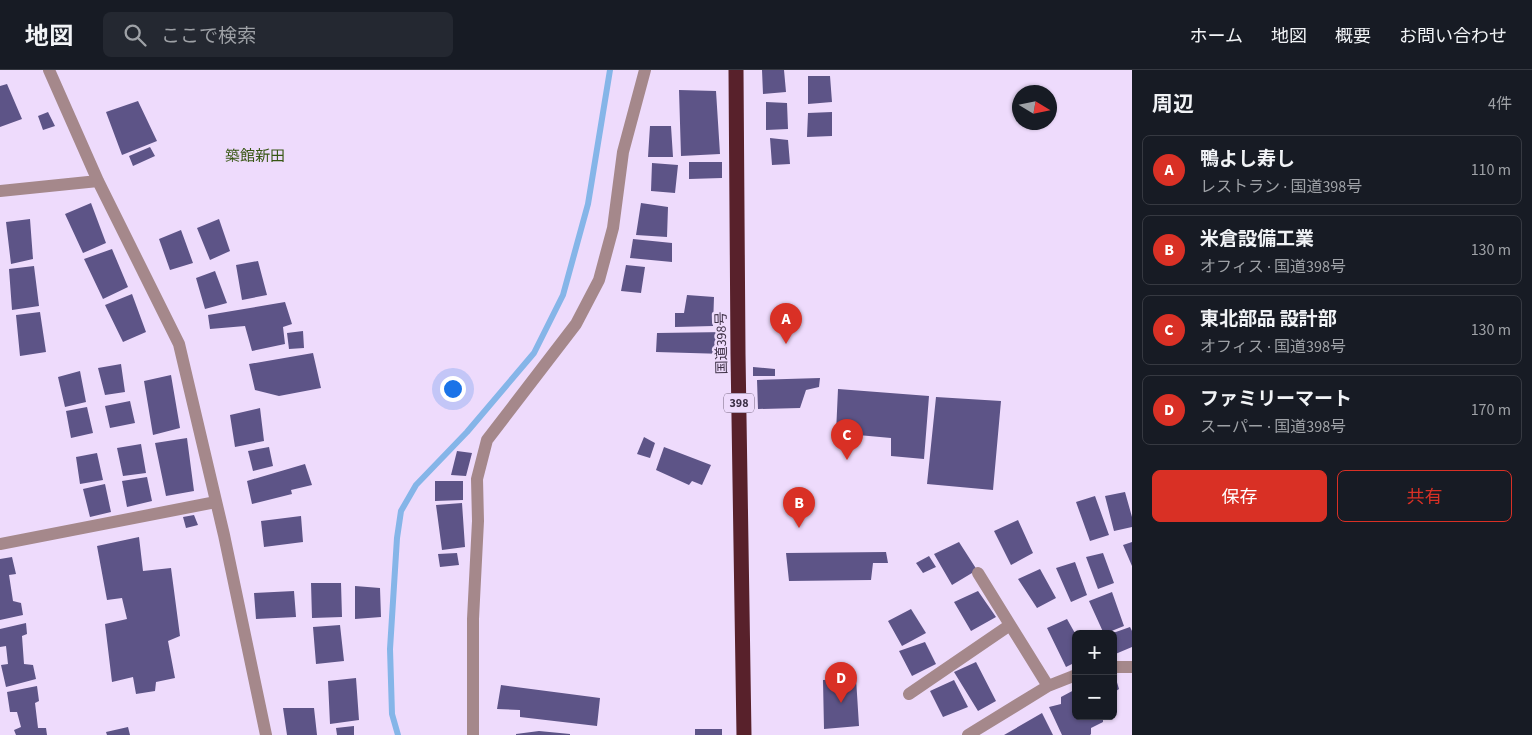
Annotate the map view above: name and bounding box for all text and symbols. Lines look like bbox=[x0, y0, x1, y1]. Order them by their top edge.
search box bbox=[103, 12, 453, 57]
text: 地図 bbox=[25, 19, 73, 54]
icon: search bbox=[121, 21, 149, 49]
text: ここで検索 bbox=[161, 23, 256, 50]
text: ホーム bbox=[1190, 24, 1243, 49]
text: 地図 bbox=[1271, 24, 1307, 49]
text: 概要 bbox=[1335, 24, 1371, 49]
text: お問い合わせ bbox=[1399, 24, 1507, 49]
north arrow bbox=[1012, 85, 1057, 130]
text: 周辺 bbox=[1152, 89, 1194, 119]
text: 4件 bbox=[1488, 93, 1512, 115]
district label: 築館新田 bbox=[225, 146, 285, 167]
text: 鴨よし寿し bbox=[1200, 146, 1295, 173]
text: A bbox=[1164, 159, 1174, 181]
text: 110 m bbox=[1471, 159, 1511, 181]
text: レストラン · 国道398号 bbox=[1200, 176, 1362, 198]
text: 米倉設備工業 bbox=[1200, 226, 1314, 253]
text: B bbox=[1164, 239, 1174, 261]
text: 130 m bbox=[1471, 239, 1511, 261]
text: オフィス · 国道398号 bbox=[1200, 256, 1346, 278]
pin: A bbox=[770, 303, 802, 344]
text: 東北部品 設計部 bbox=[1200, 306, 1337, 333]
street label: 国道398号 bbox=[711, 311, 733, 375]
text: C bbox=[1164, 319, 1174, 341]
text: 130 m bbox=[1471, 319, 1511, 341]
text: オフィス · 国道398号 bbox=[1200, 336, 1346, 358]
your location bbox=[440, 376, 466, 402]
text: ファミリーマート bbox=[1200, 386, 1352, 413]
road number: 398 bbox=[724, 393, 754, 412]
text: D bbox=[1164, 399, 1174, 421]
text: 170 m bbox=[1471, 399, 1511, 421]
text: スーパー · 国道398号 bbox=[1200, 416, 1346, 438]
pin: C bbox=[831, 419, 863, 460]
button: 保存 bbox=[1152, 470, 1327, 522]
button: 共有 bbox=[1337, 470, 1512, 522]
pin: B bbox=[783, 487, 815, 528]
map controls bbox=[1072, 630, 1117, 720]
button: + bbox=[1072, 630, 1117, 675]
pin: D bbox=[825, 662, 857, 703]
button: − bbox=[1072, 675, 1117, 720]

